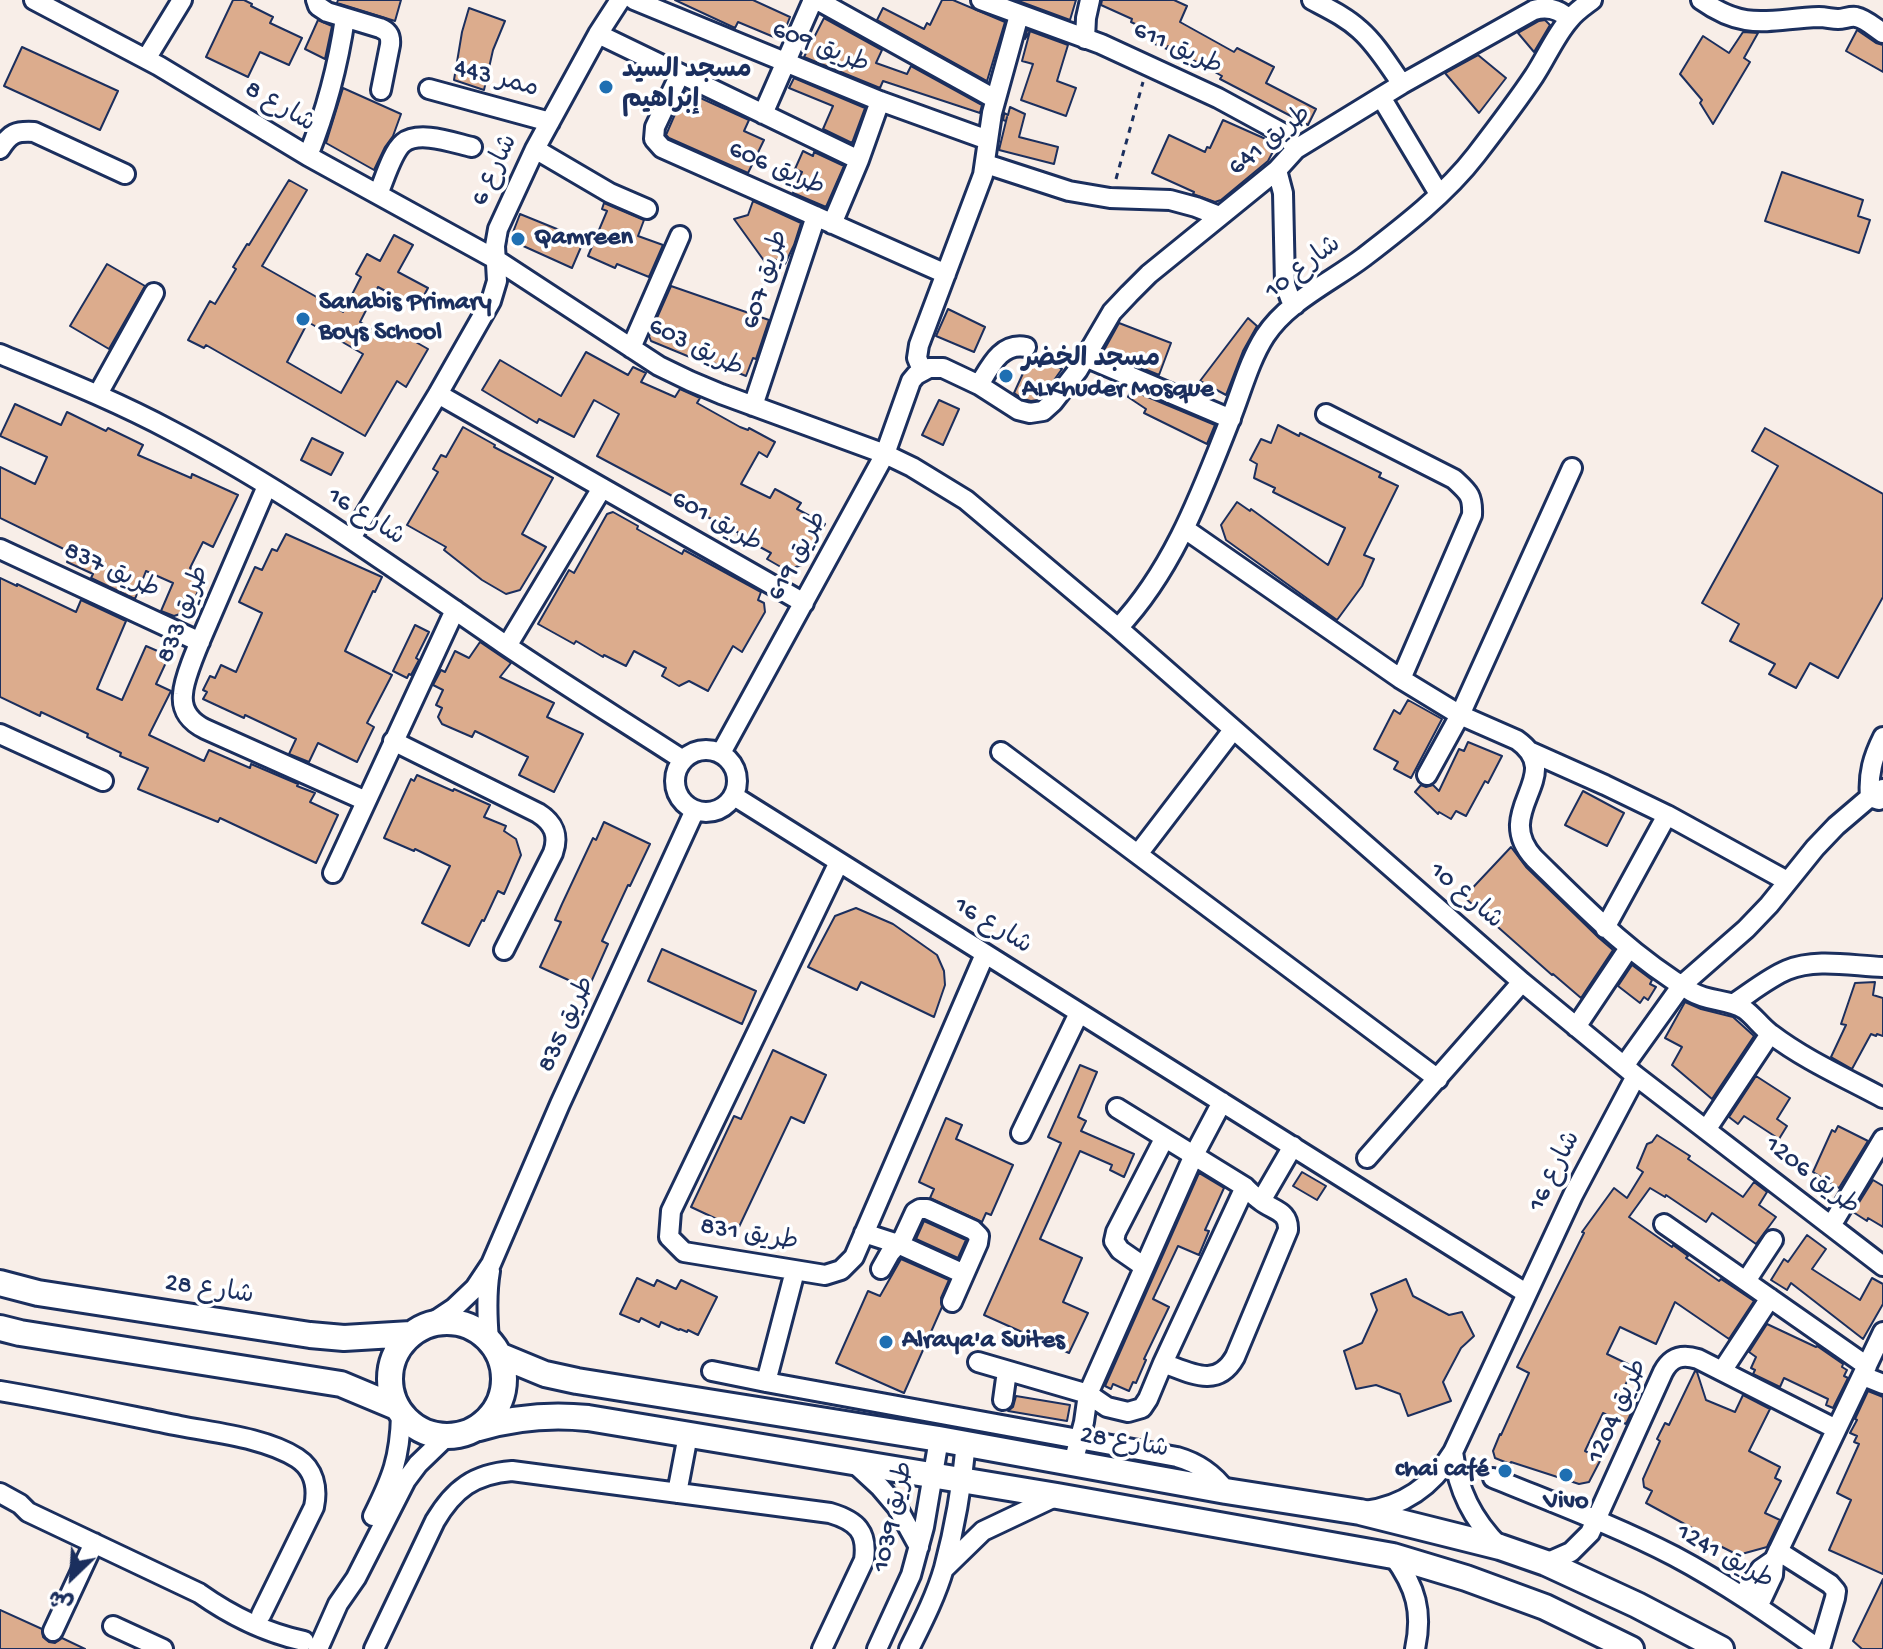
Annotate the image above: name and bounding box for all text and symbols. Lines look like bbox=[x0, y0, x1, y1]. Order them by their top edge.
street label: طريق 609 bbox=[767, 15, 873, 83]
street label: طريق 611 bbox=[1127, 16, 1227, 84]
street label: ممر 443 bbox=[450, 54, 542, 106]
place label: مسجد السيد إبراهيم bbox=[622, 56, 752, 118]
street label: شارع 8 bbox=[238, 75, 320, 141]
marker: مسجد السيد إبراهيم bbox=[597, 78, 615, 96]
street label: طريق 641 bbox=[1223, 100, 1319, 184]
street label: شارع 6 bbox=[465, 130, 527, 212]
street label: طريق 606 bbox=[723, 135, 829, 205]
place label: Qamreen bbox=[534, 223, 633, 255]
street label: طريق 607 bbox=[736, 227, 798, 333]
marker: Qamreen bbox=[509, 230, 527, 248]
street label: شارع 10 bbox=[1260, 230, 1348, 308]
place label: Sanabis Primary Boys School bbox=[319, 288, 491, 350]
marker: Sanabis Primary Boys School bbox=[294, 310, 312, 328]
street label: طريق 603 bbox=[642, 312, 748, 386]
place label: مسجد الخضر ALKhuder Mosque bbox=[1022, 345, 1214, 406]
marker: مسجد الخضر ALKhuder Mosque bbox=[997, 367, 1015, 385]
street label: شارع 16 bbox=[320, 481, 410, 555]
street label: طريق 601 bbox=[665, 485, 767, 561]
street label: طريق 619 bbox=[762, 507, 836, 607]
street label: طريق 837 bbox=[58, 536, 164, 608]
street label: طريق 833 bbox=[151, 562, 219, 668]
street label: شارع 10 bbox=[1422, 856, 1508, 938]
street label: شارع 16 bbox=[947, 891, 1037, 963]
street label: طريق 835 bbox=[532, 972, 604, 1078]
street label: شارع 16 bbox=[1523, 1127, 1589, 1217]
street label: طريق 1206 bbox=[1757, 1130, 1865, 1224]
street label: طريق 831 bbox=[698, 1212, 800, 1260]
street label: شارع 28 bbox=[162, 1269, 256, 1313]
place label: Alraya'a Suites bbox=[902, 1326, 1065, 1358]
marker: Alraya'a Suites bbox=[877, 1333, 895, 1351]
street label: طريق 1204 bbox=[1581, 1355, 1657, 1469]
street label: شارع 28 bbox=[1077, 1421, 1171, 1467]
place label: chai café bbox=[1395, 1455, 1489, 1487]
street label: طريق 1039 bbox=[867, 1459, 923, 1575]
marker: chai café bbox=[1496, 1462, 1514, 1480]
marker: Vivo bbox=[1557, 1466, 1575, 1484]
place label: Vivo bbox=[1543, 1487, 1589, 1519]
street label: طريق 1241 bbox=[1670, 1518, 1778, 1598]
north arrow bbox=[32, 1537, 112, 1617]
text: ش bbox=[45, 1582, 78, 1616]

